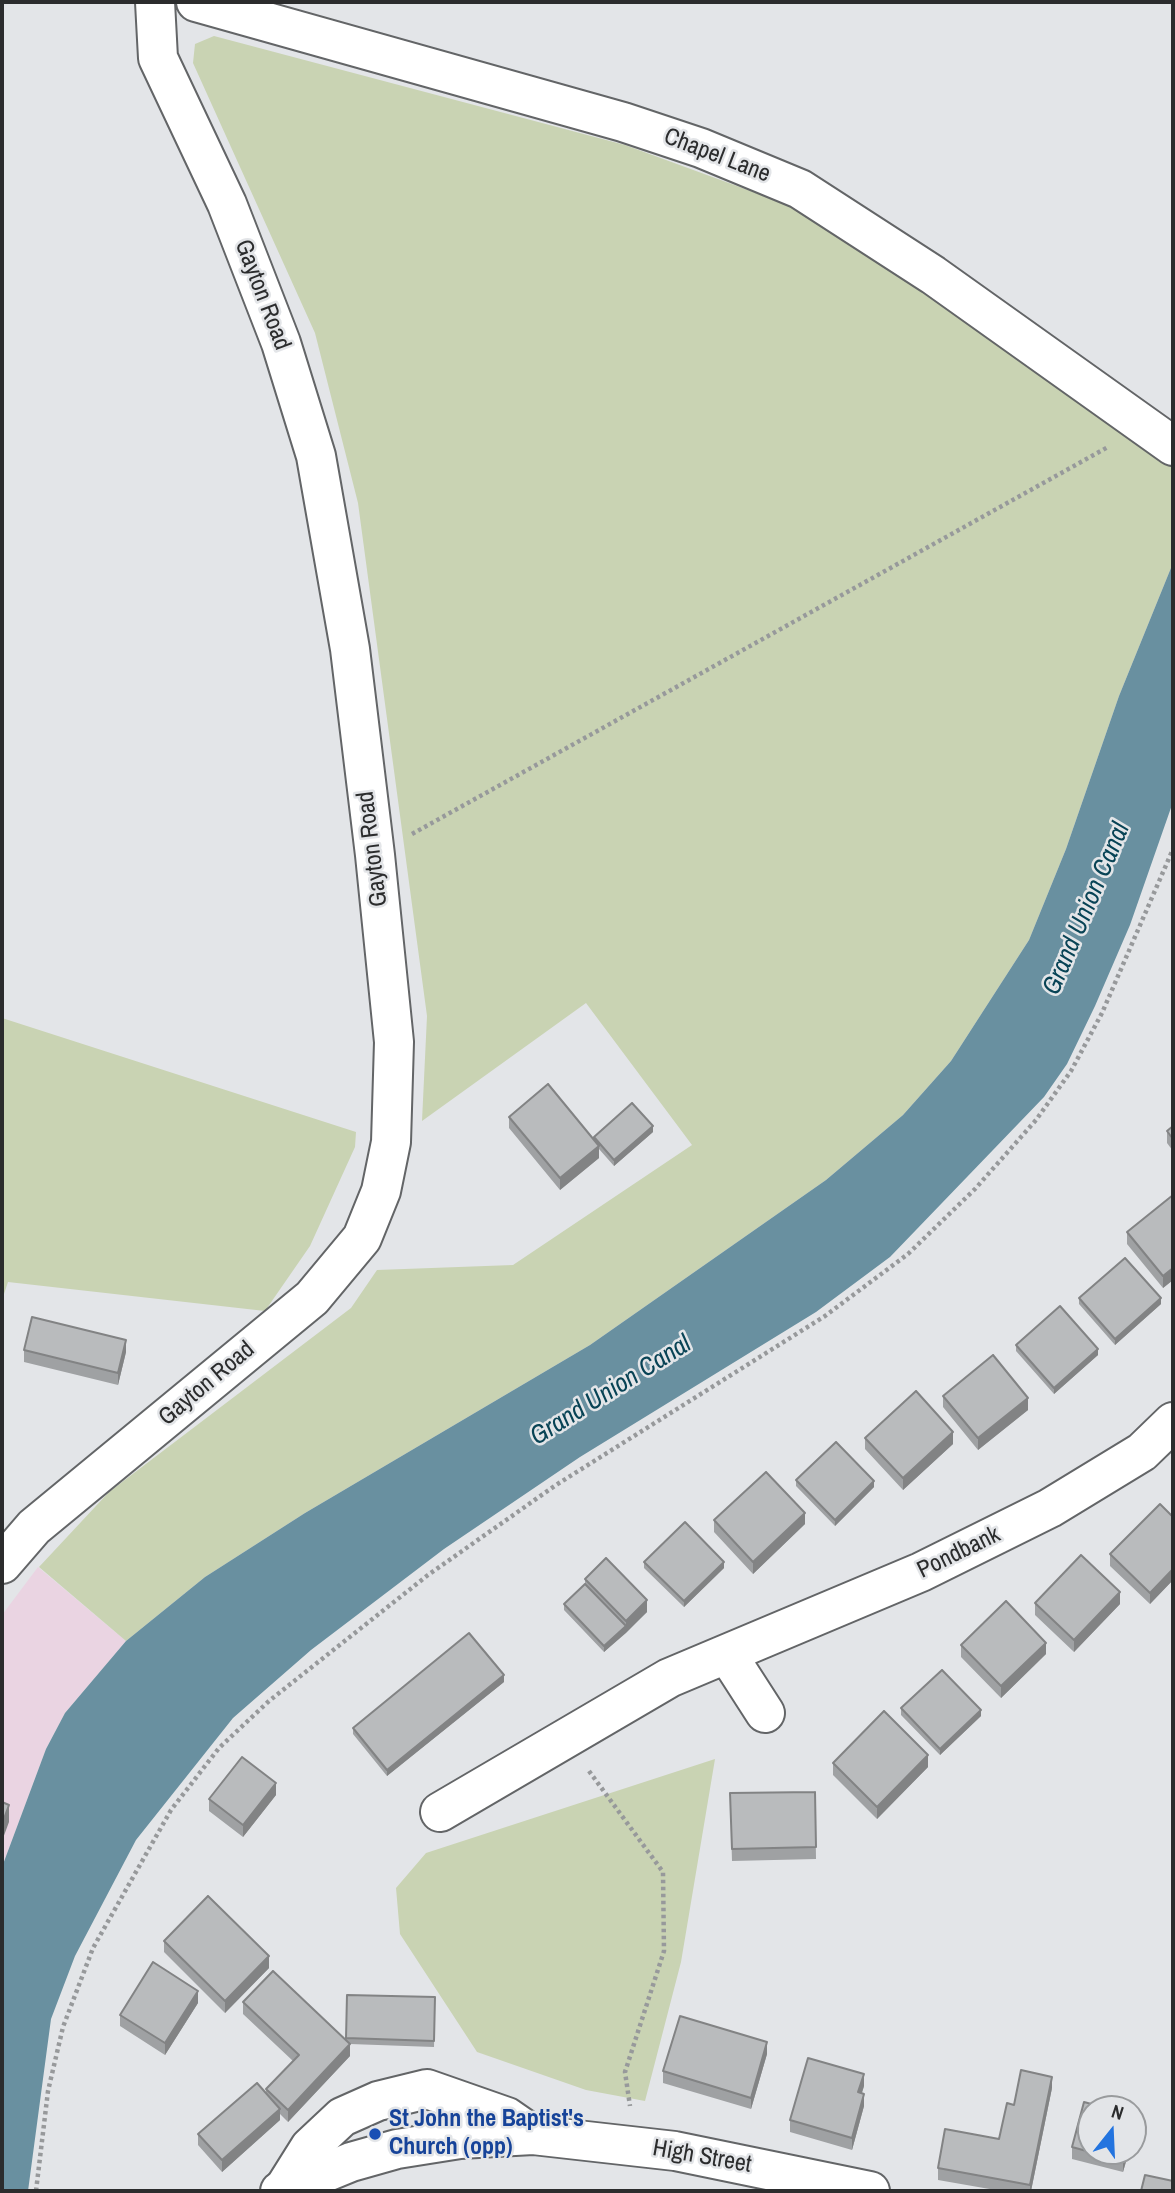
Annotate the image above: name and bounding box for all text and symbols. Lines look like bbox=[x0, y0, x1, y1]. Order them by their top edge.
street label: Chapel Lane bbox=[660, 123, 774, 189]
street label: Gayton Road bbox=[228, 236, 296, 354]
street label: Gayton Road bbox=[352, 790, 394, 908]
water label: Grand Union Canal bbox=[1037, 818, 1137, 1000]
water label: Grand Union Canal bbox=[525, 1329, 697, 1453]
street label: Gayton Road bbox=[153, 1336, 261, 1432]
street label: Pondbank bbox=[913, 1521, 1005, 1585]
north arrow bbox=[1077, 2095, 1147, 2165]
text: N bbox=[1109, 2098, 1127, 2126]
place label: St John the Baptist's Church (opp) bbox=[389, 2106, 584, 2162]
marker: St John the Baptist's Church (opp) bbox=[367, 2126, 383, 2142]
street label: High Street bbox=[650, 2134, 754, 2180]

